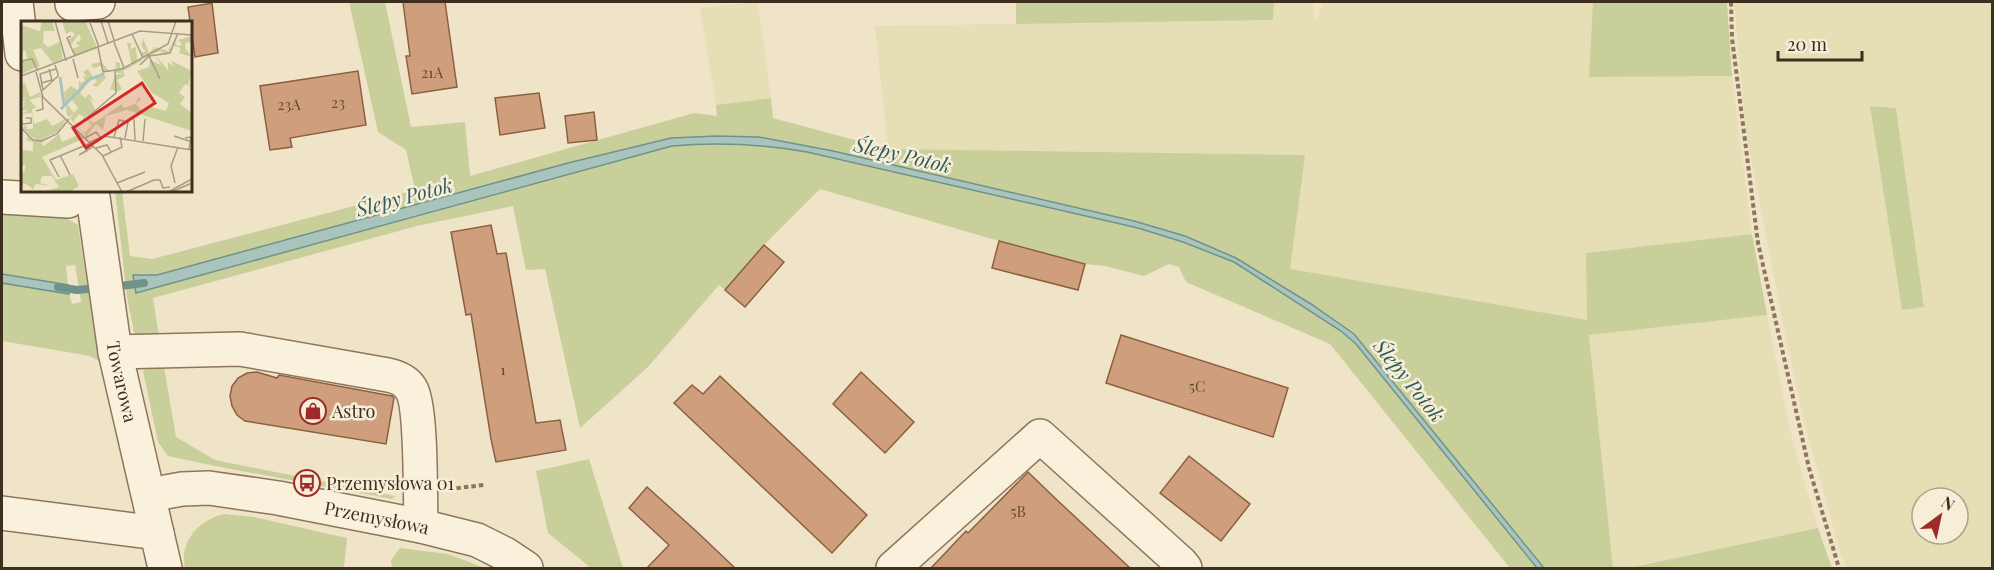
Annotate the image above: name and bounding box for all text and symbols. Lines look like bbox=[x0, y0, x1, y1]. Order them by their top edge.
inset map bbox=[21, 21, 192, 192]
scale bar bbox=[1778, 24, 1862, 62]
text: 20 m bbox=[1787, 32, 1827, 56]
house number: 21A bbox=[421, 62, 444, 82]
house number: 23 bbox=[331, 92, 345, 112]
house number: 23A bbox=[277, 94, 301, 114]
water label: Ślepy Potok bbox=[851, 129, 954, 178]
water label: Ślepy Potok bbox=[352, 170, 455, 222]
water label: Ślepy Potok bbox=[1368, 332, 1452, 427]
street label: Towarowa bbox=[102, 339, 143, 425]
house number: 1 bbox=[500, 359, 506, 379]
house number: 5C bbox=[1189, 376, 1205, 396]
shop icon: Astro bbox=[298, 396, 328, 426]
place label: Astro bbox=[331, 399, 375, 423]
bus stop icon: Przemysłowa 01 bbox=[292, 468, 322, 498]
place label: Przemysłowa 01 bbox=[326, 471, 455, 495]
north arrow bbox=[1910, 486, 1970, 546]
text: N bbox=[1938, 491, 1959, 515]
street label: Przemysłowa bbox=[322, 495, 432, 540]
house number: 5B bbox=[1010, 501, 1026, 521]

